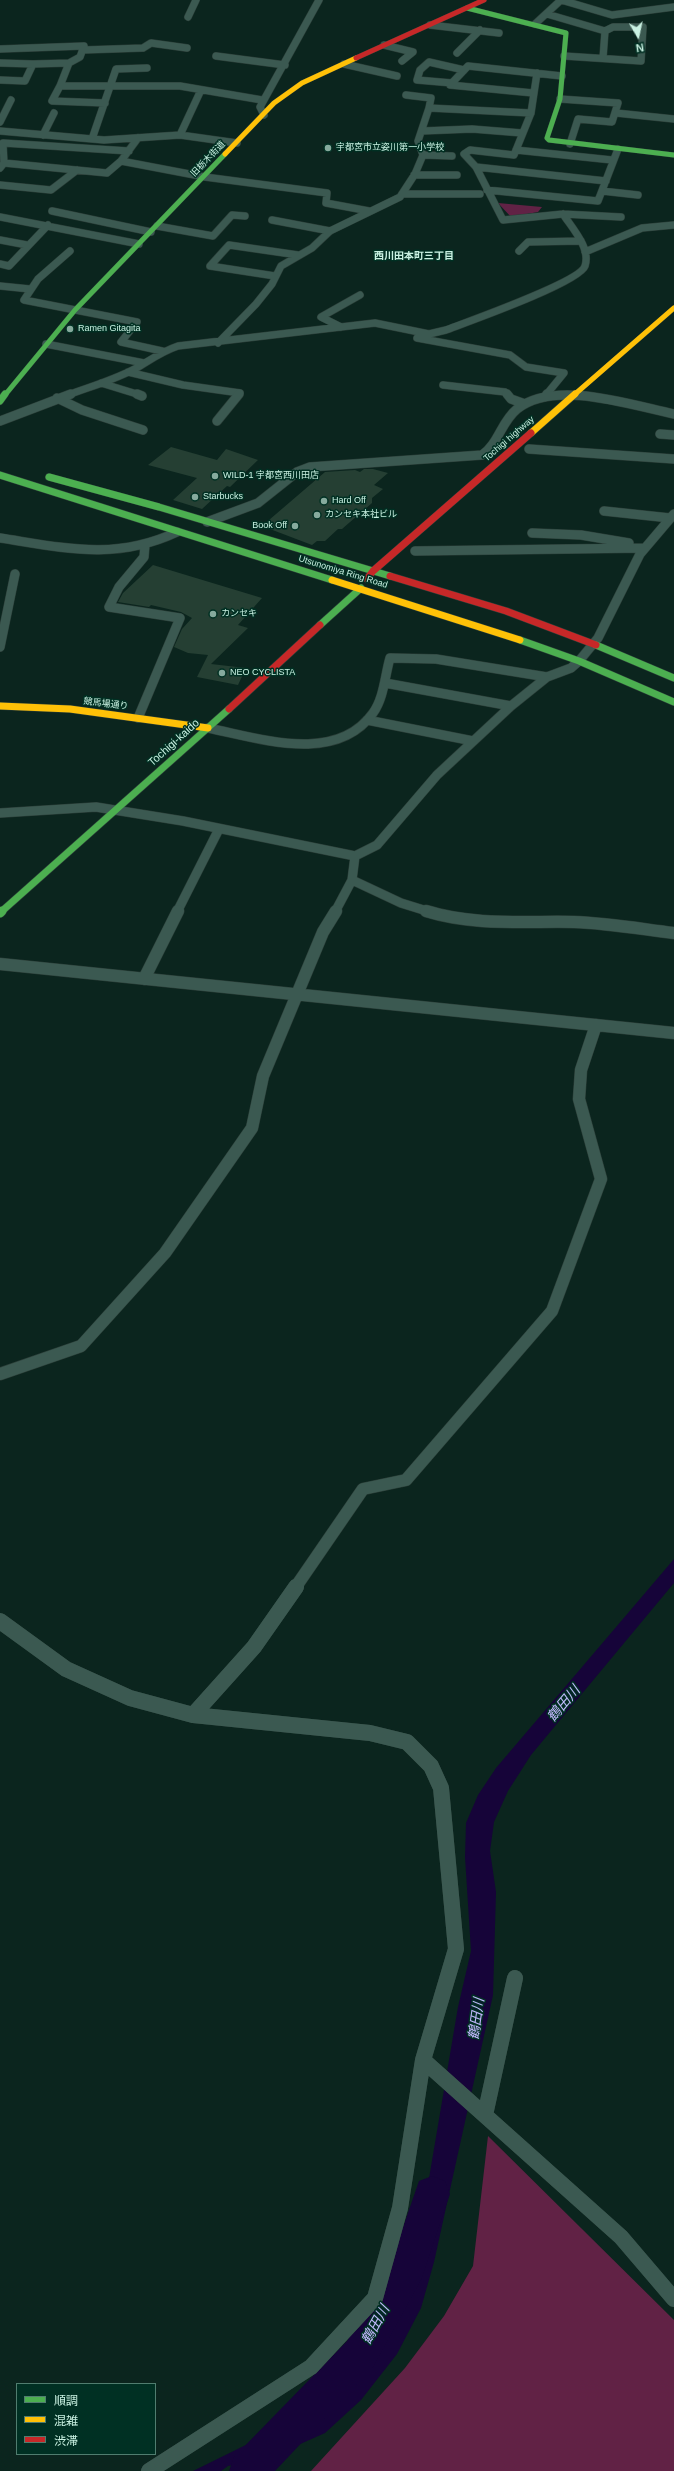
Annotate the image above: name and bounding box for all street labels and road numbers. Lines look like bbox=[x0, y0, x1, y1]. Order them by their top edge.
street label: 旧栃木街道 bbox=[188, 139, 228, 179]
street label: Tochigi highway bbox=[481, 414, 537, 464]
street label: Utsunomiya Ring Road bbox=[297, 553, 389, 591]
street label: 競馬場通り bbox=[83, 696, 129, 712]
street label: Tochigi-kaido bbox=[146, 717, 202, 769]

